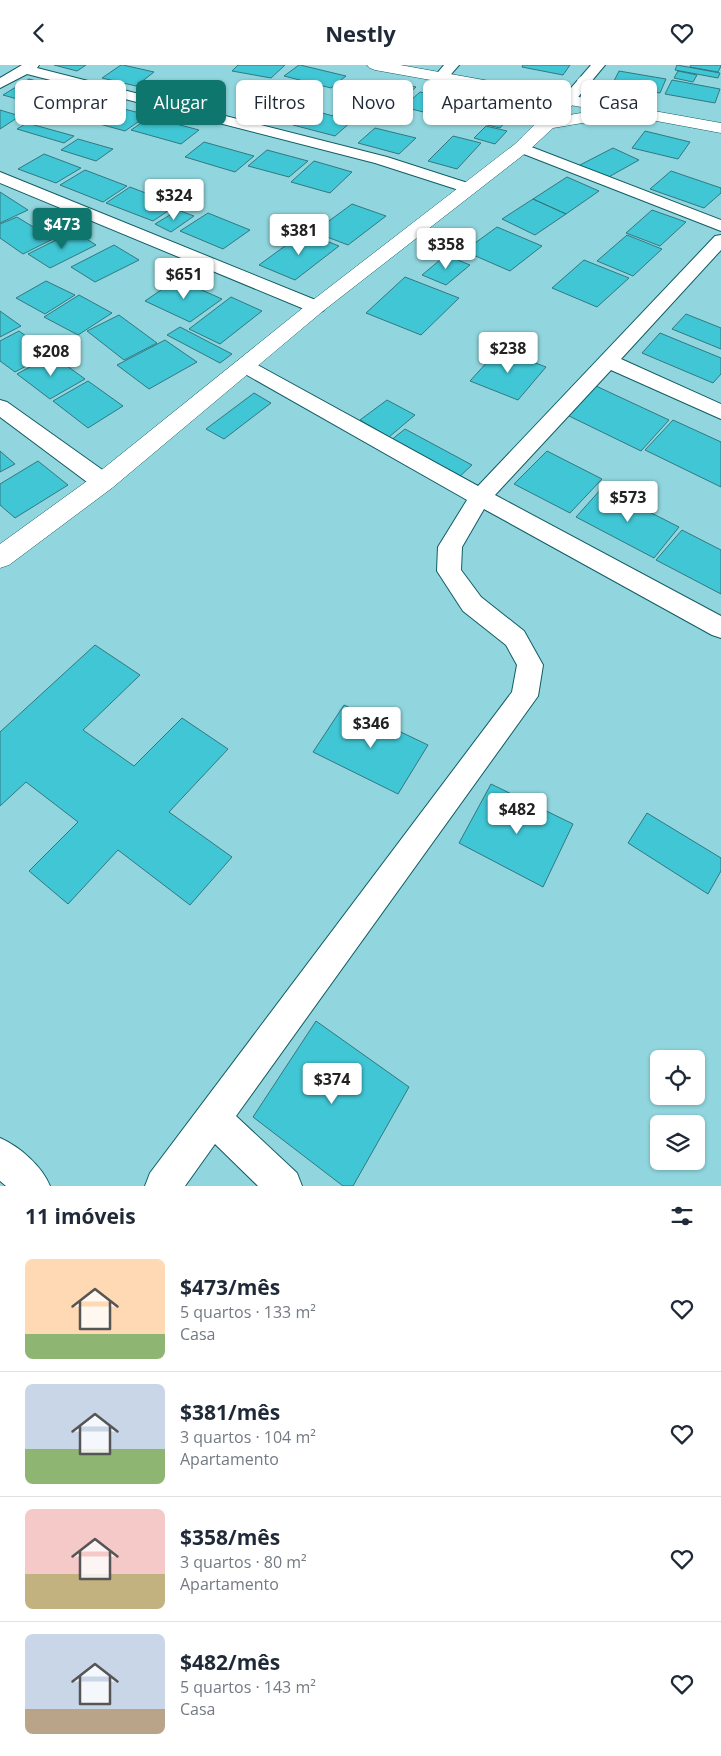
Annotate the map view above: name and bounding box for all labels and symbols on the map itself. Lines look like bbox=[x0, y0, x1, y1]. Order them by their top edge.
pin: $324 bbox=[144, 179, 204, 221]
pin: $473 bbox=[32, 207, 92, 250]
pin: $381 bbox=[269, 213, 329, 256]
pin: $358 bbox=[416, 227, 476, 270]
pin: $651 bbox=[154, 257, 214, 300]
pin: $238 bbox=[478, 331, 538, 374]
pin: $208 bbox=[21, 335, 81, 377]
pin: $573 bbox=[598, 481, 658, 523]
pin: $346 bbox=[341, 707, 401, 749]
pin: $482 bbox=[487, 793, 547, 835]
pin: $374 bbox=[302, 1063, 362, 1105]

